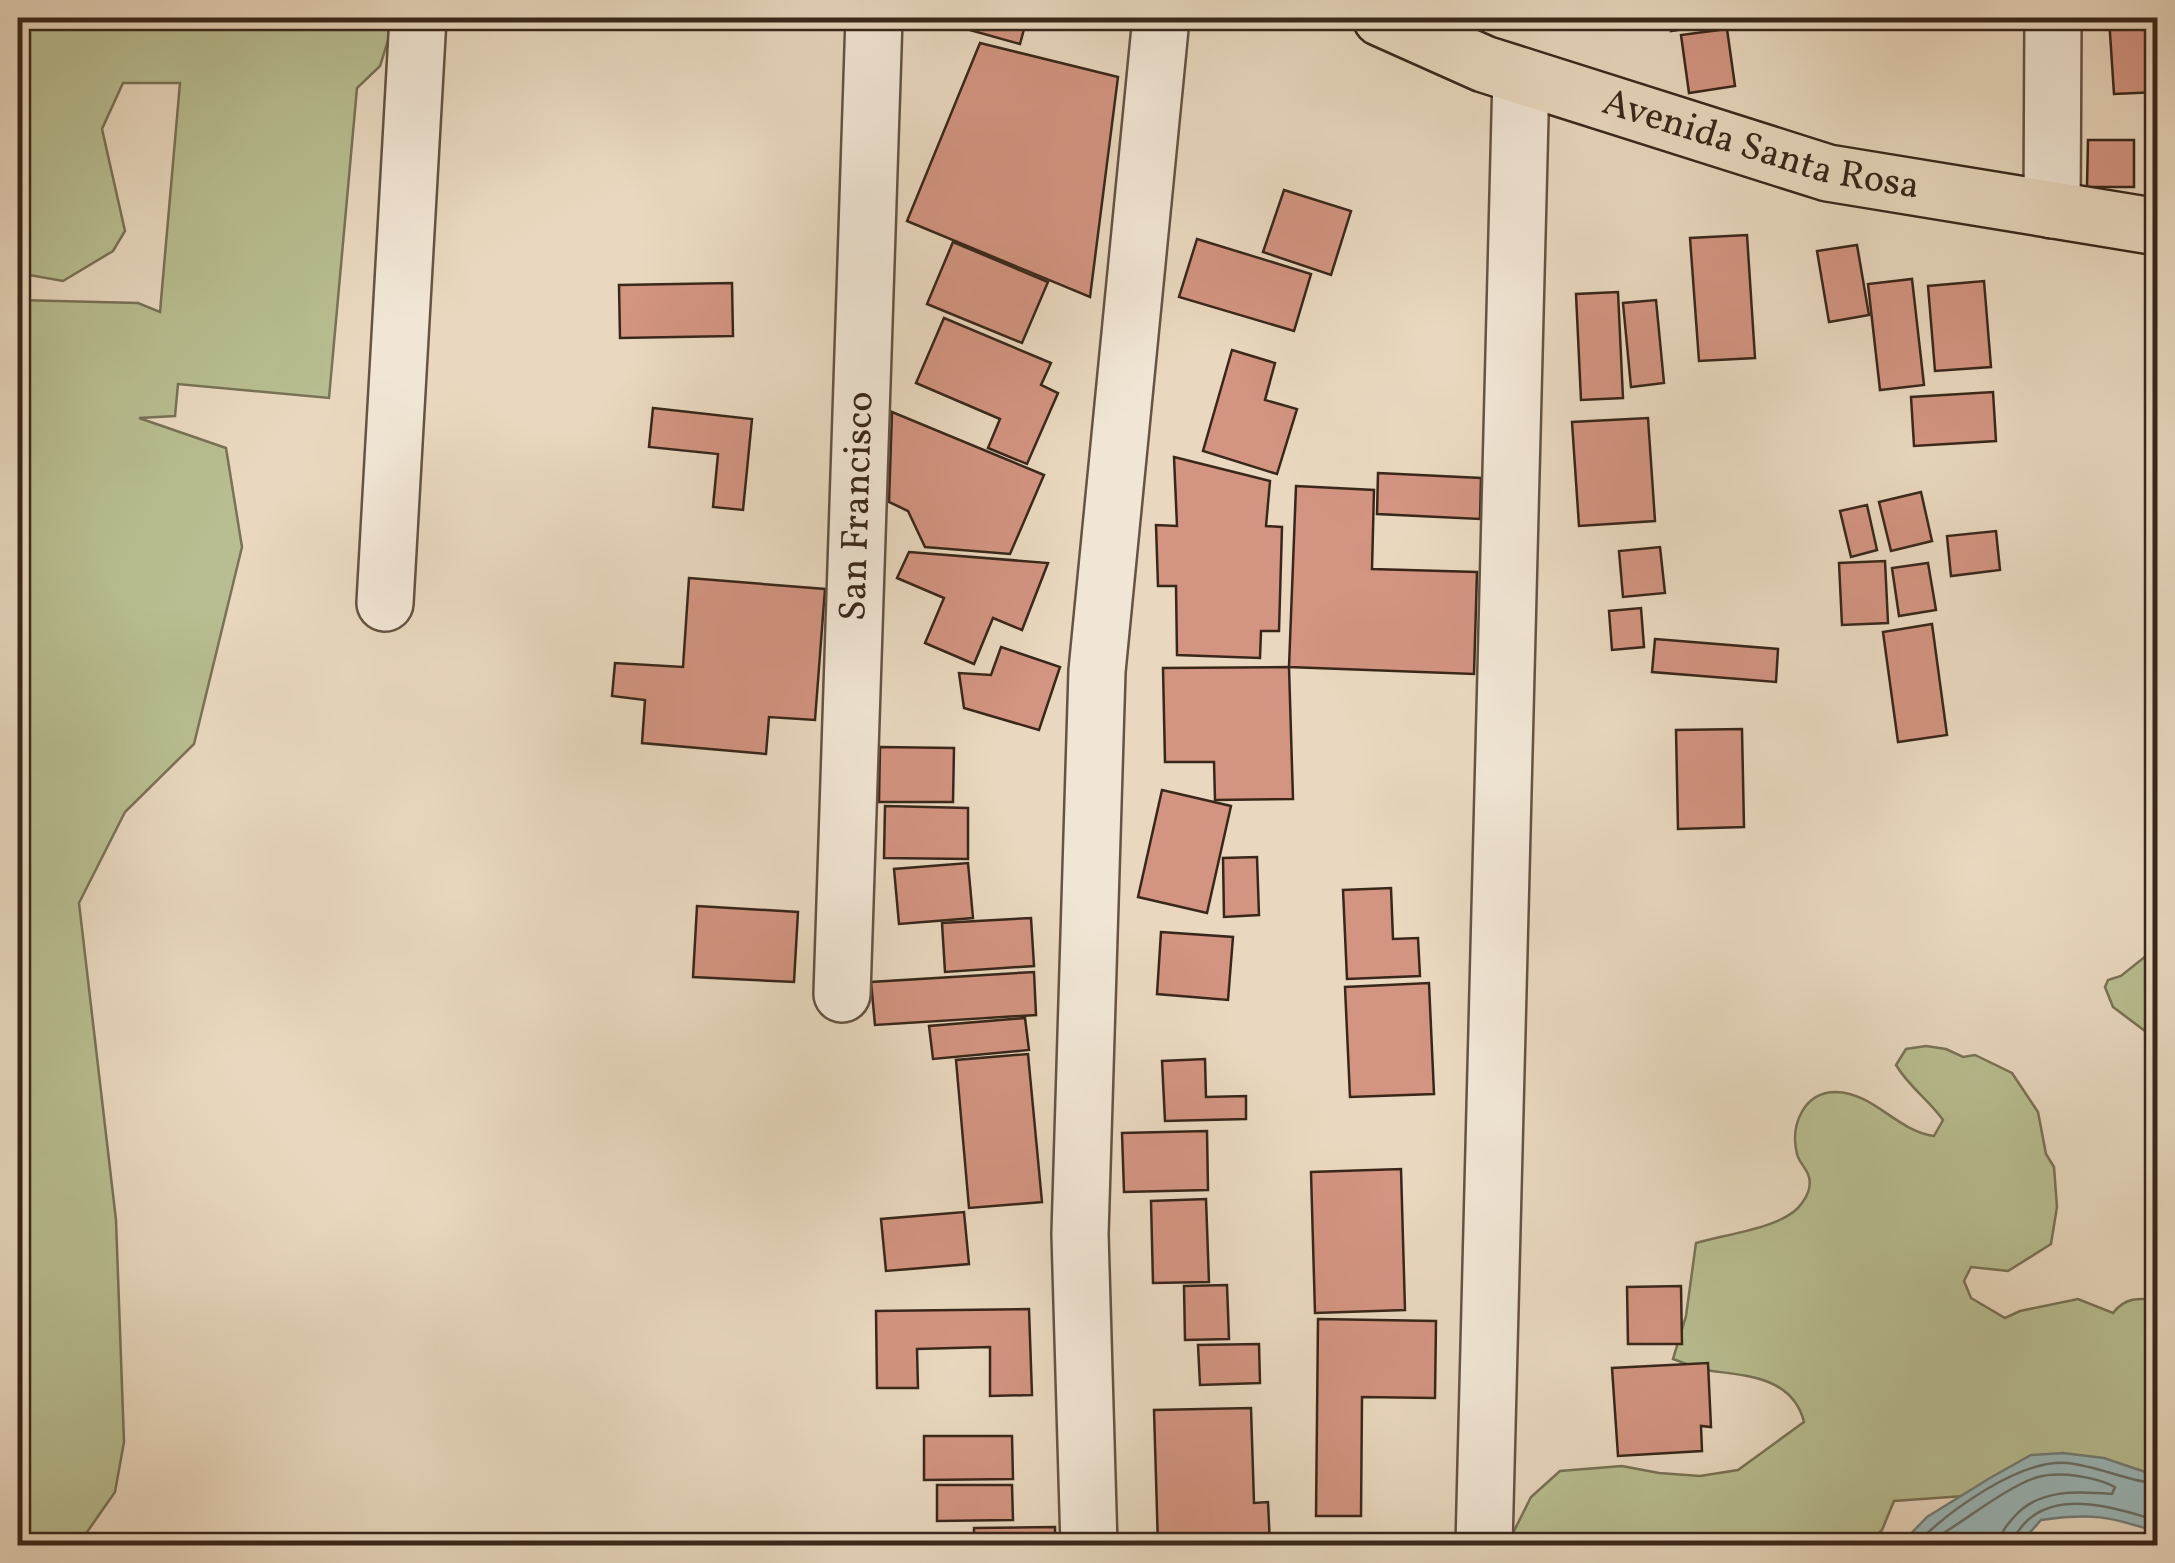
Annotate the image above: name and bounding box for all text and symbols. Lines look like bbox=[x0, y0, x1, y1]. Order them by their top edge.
street label: Avenida Santa Rosa bbox=[1596, 77, 1923, 214]
street label: San Francisco bbox=[828, 391, 888, 622]

